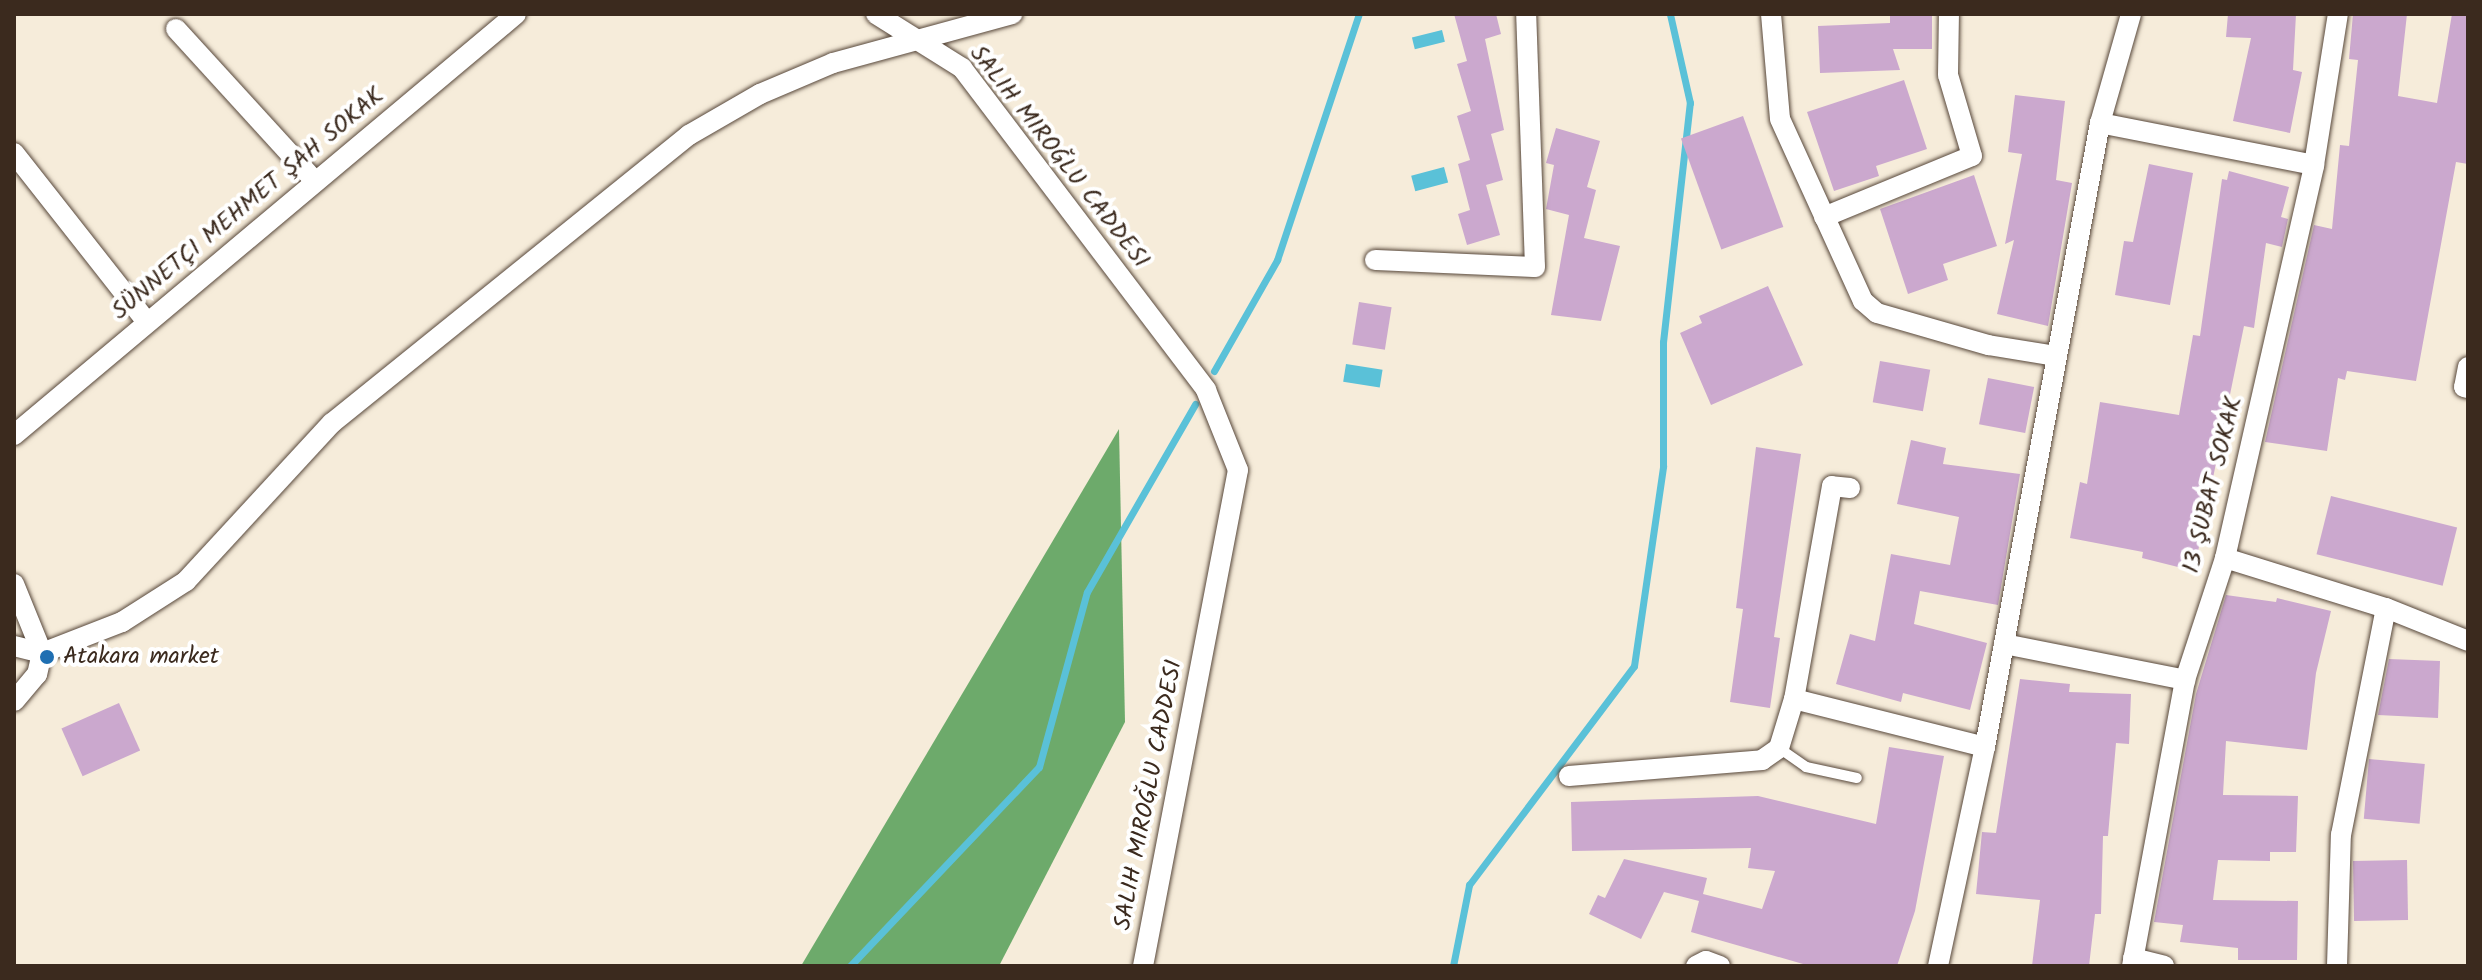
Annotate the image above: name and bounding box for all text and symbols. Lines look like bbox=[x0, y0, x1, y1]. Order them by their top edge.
street label: SALIH MIROĞLU CADDESI bbox=[963, 40, 1155, 274]
street label: SÜNNETÇI MEHMET ŞAH SOKAK bbox=[106, 82, 390, 326]
street label: 13 ŞUBAT SOKAK bbox=[2177, 394, 2249, 576]
place label: Atakara market bbox=[63, 643, 219, 671]
marker: Atakara market bbox=[38, 648, 56, 666]
street label: SALIH MIROĞLU CADDESI bbox=[1109, 657, 1189, 933]

